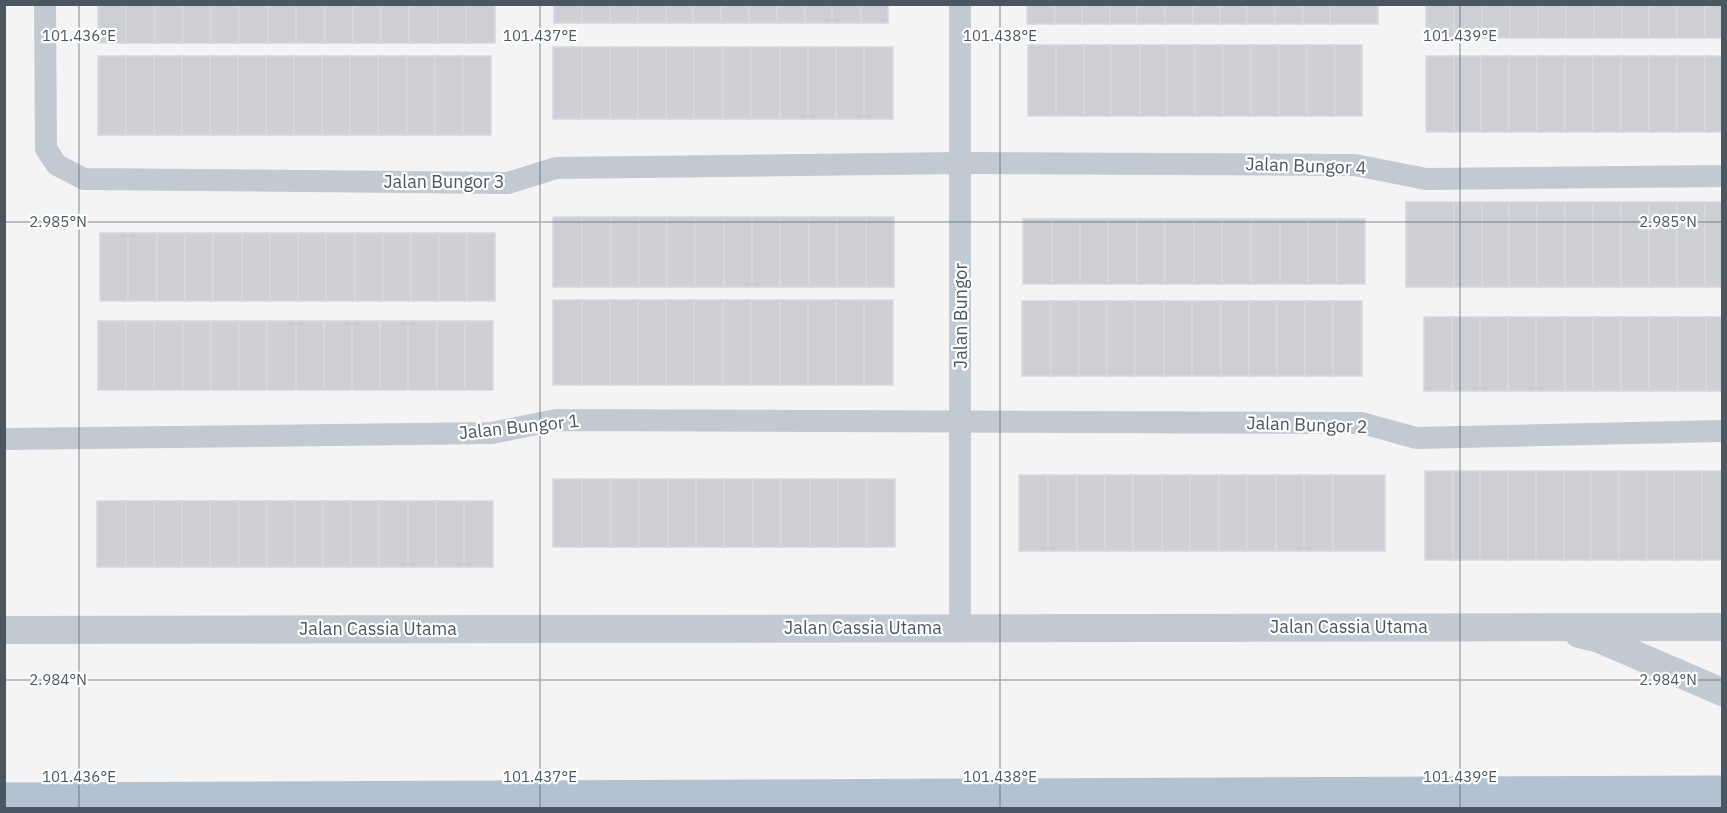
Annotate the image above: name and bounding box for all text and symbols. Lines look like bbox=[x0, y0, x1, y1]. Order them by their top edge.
text: 101.436°E bbox=[42, 26, 116, 45]
text: 101.437°E bbox=[503, 26, 577, 45]
text: 101.438°E bbox=[963, 26, 1037, 45]
text: 101.439°E bbox=[1423, 26, 1497, 45]
street label: Jalan Bungor 4 bbox=[1245, 152, 1367, 179]
street label: Jalan Bungor 3 bbox=[383, 170, 505, 193]
text: 2.985°N bbox=[29, 212, 87, 231]
text: 2.985°N bbox=[1639, 212, 1697, 231]
street label: Jalan Bungor bbox=[949, 263, 972, 369]
street label: Jalan Bungor 1 bbox=[458, 409, 580, 444]
street label: Jalan Bungor 2 bbox=[1246, 411, 1368, 438]
street label: Jalan Cassia Utama bbox=[1270, 615, 1428, 638]
street label: Jalan Cassia Utama bbox=[784, 616, 942, 639]
street label: Jalan Cassia Utama bbox=[299, 617, 457, 640]
text: 2.984°N bbox=[29, 670, 87, 689]
text: 2.984°N bbox=[1639, 670, 1697, 689]
text: 101.436°E bbox=[42, 767, 116, 786]
text: 101.437°E bbox=[503, 767, 577, 786]
text: 101.438°E bbox=[963, 767, 1037, 786]
text: 101.439°E bbox=[1423, 767, 1497, 786]

